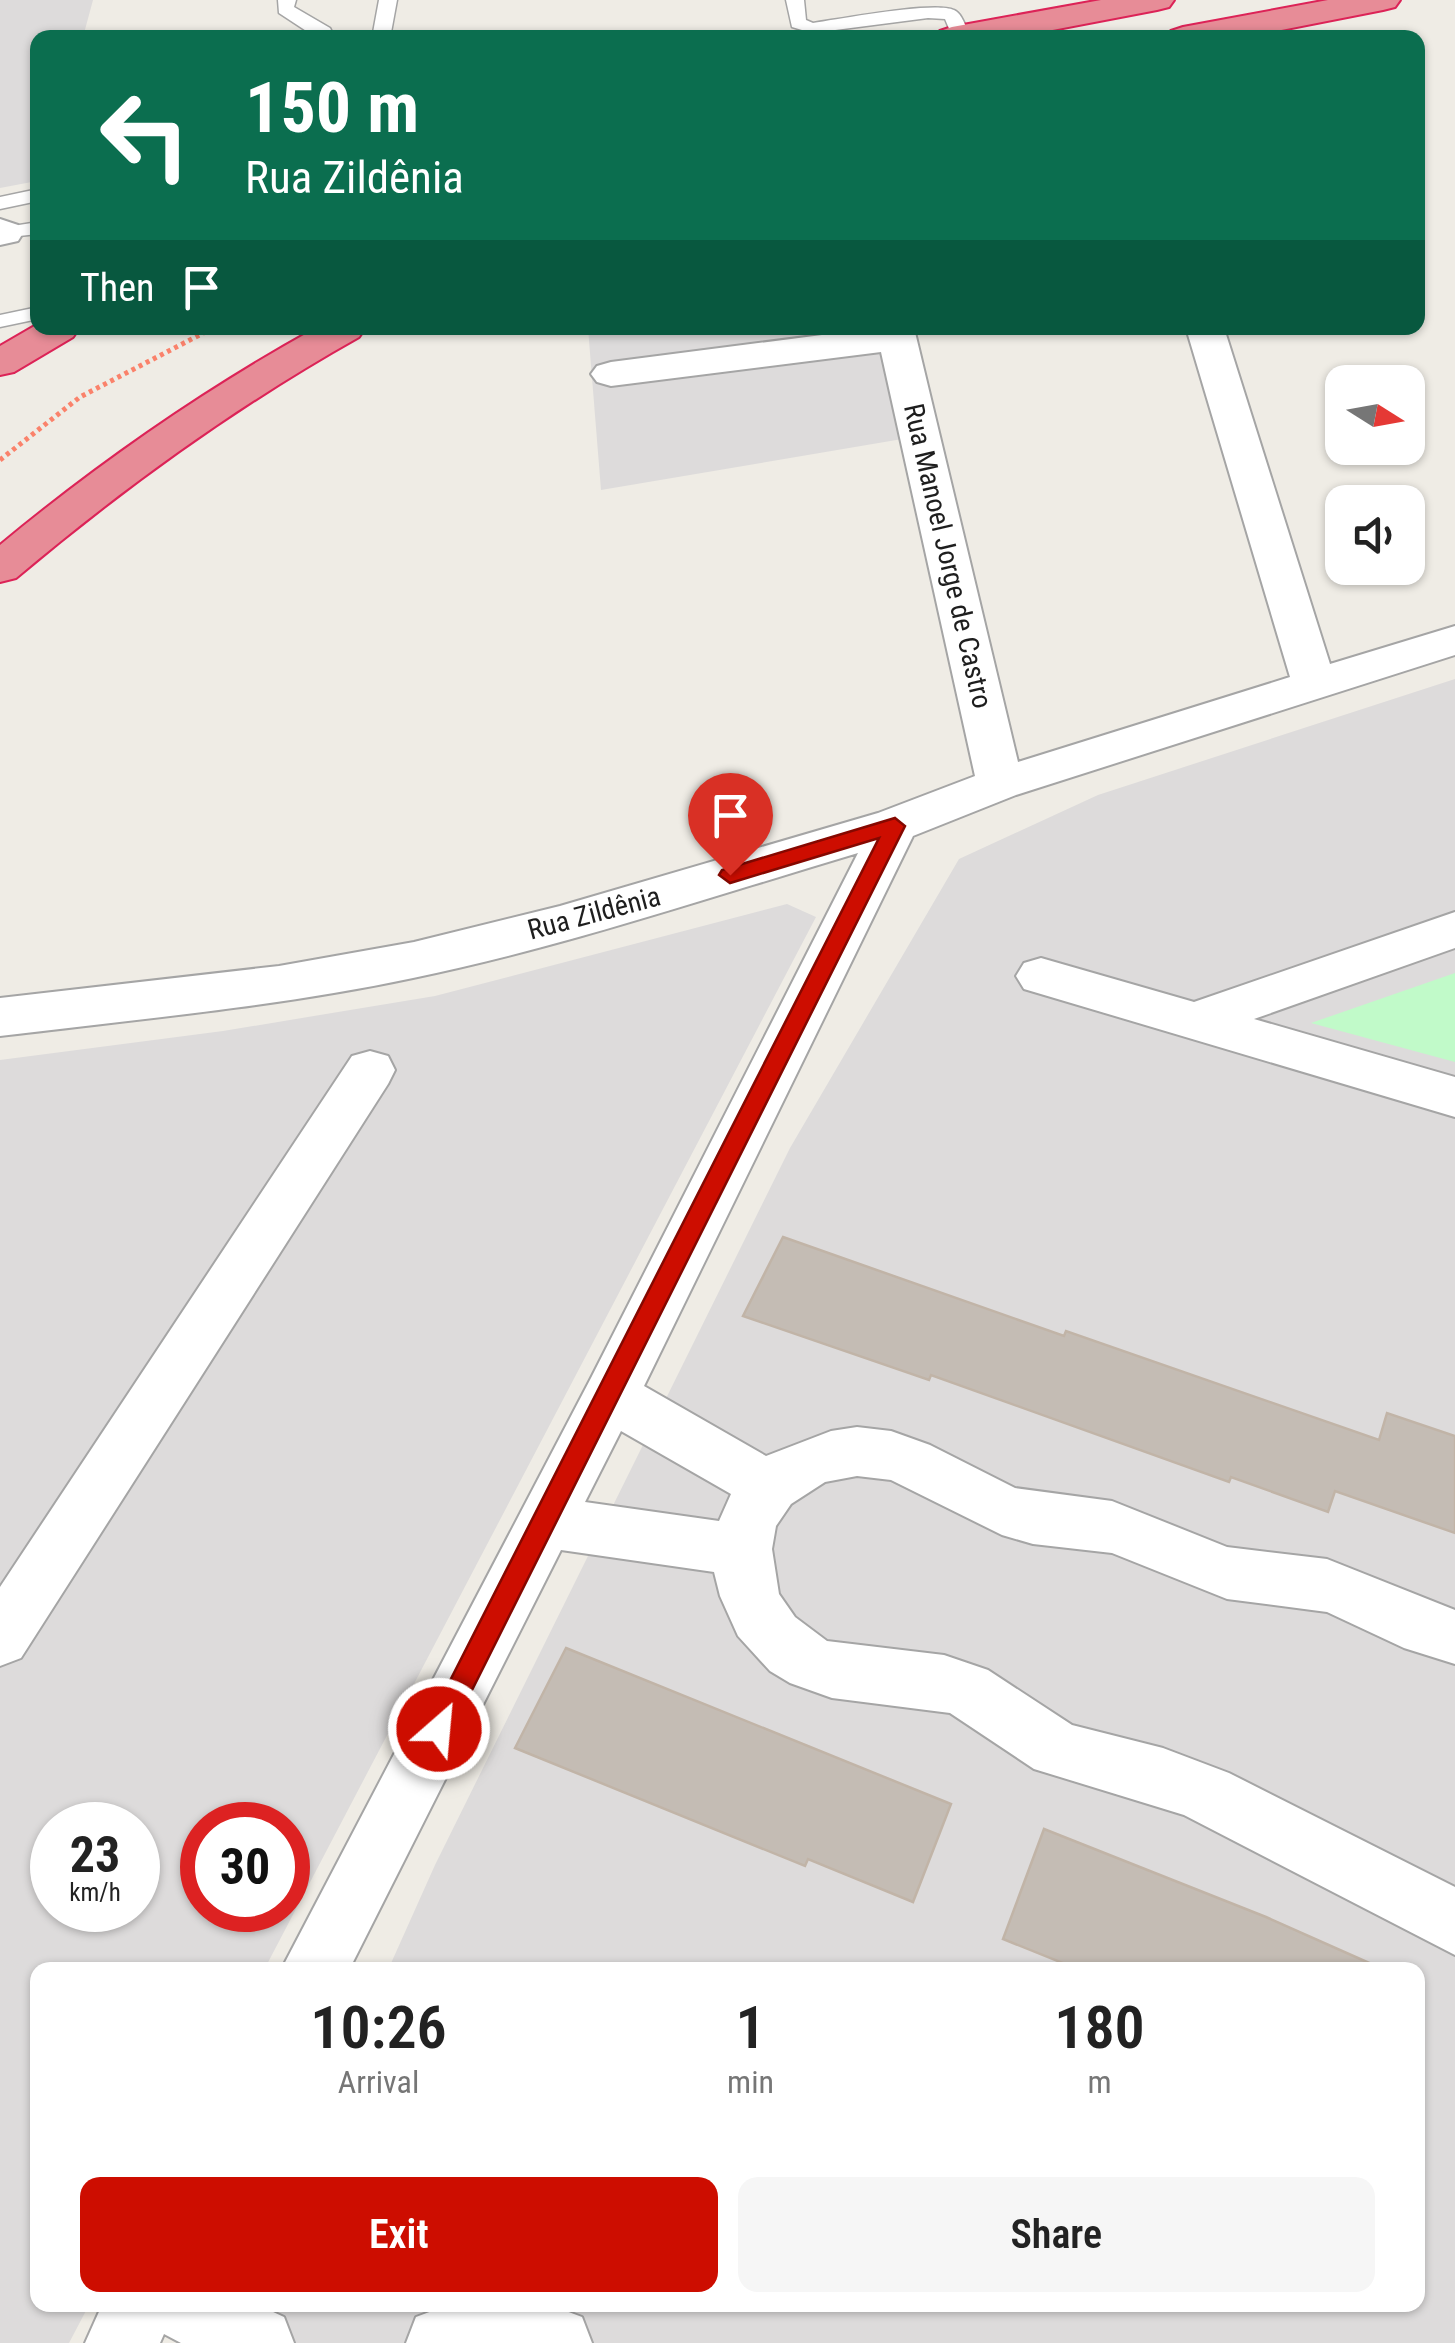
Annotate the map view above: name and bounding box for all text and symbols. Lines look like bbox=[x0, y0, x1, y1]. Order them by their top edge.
text: 150 m bbox=[245, 67, 419, 149]
icon: left bbox=[80, 70, 210, 200]
text: Rua Zildênia bbox=[245, 151, 464, 204]
icon: arrive bbox=[174, 260, 229, 315]
text: Then bbox=[80, 266, 154, 310]
north arrow bbox=[1325, 365, 1425, 465]
map controls bbox=[1325, 365, 1425, 585]
street label: Rua Manoel Jorge de Castro bbox=[897, 400, 999, 712]
button: sound bbox=[1325, 485, 1425, 585]
pin bbox=[688, 773, 773, 876]
icon: arrive bbox=[703, 788, 758, 843]
street label: Rua Zildênia bbox=[524, 879, 664, 947]
position arrow bbox=[387, 1677, 491, 1781]
speed limit sign: 30 bbox=[180, 1802, 310, 1932]
text: 23 bbox=[70, 1826, 120, 1884]
text: km/h bbox=[69, 1878, 121, 1907]
text: 10:26 bbox=[310, 1992, 447, 2063]
text: 1 bbox=[735, 1992, 766, 2063]
text: 180 bbox=[1054, 1992, 1145, 2063]
text: Arrival bbox=[338, 2063, 419, 2101]
text: min bbox=[727, 2063, 774, 2101]
text: m bbox=[1087, 2063, 1112, 2101]
button: Exit bbox=[80, 2177, 718, 2292]
button: Share bbox=[738, 2177, 1375, 2292]

